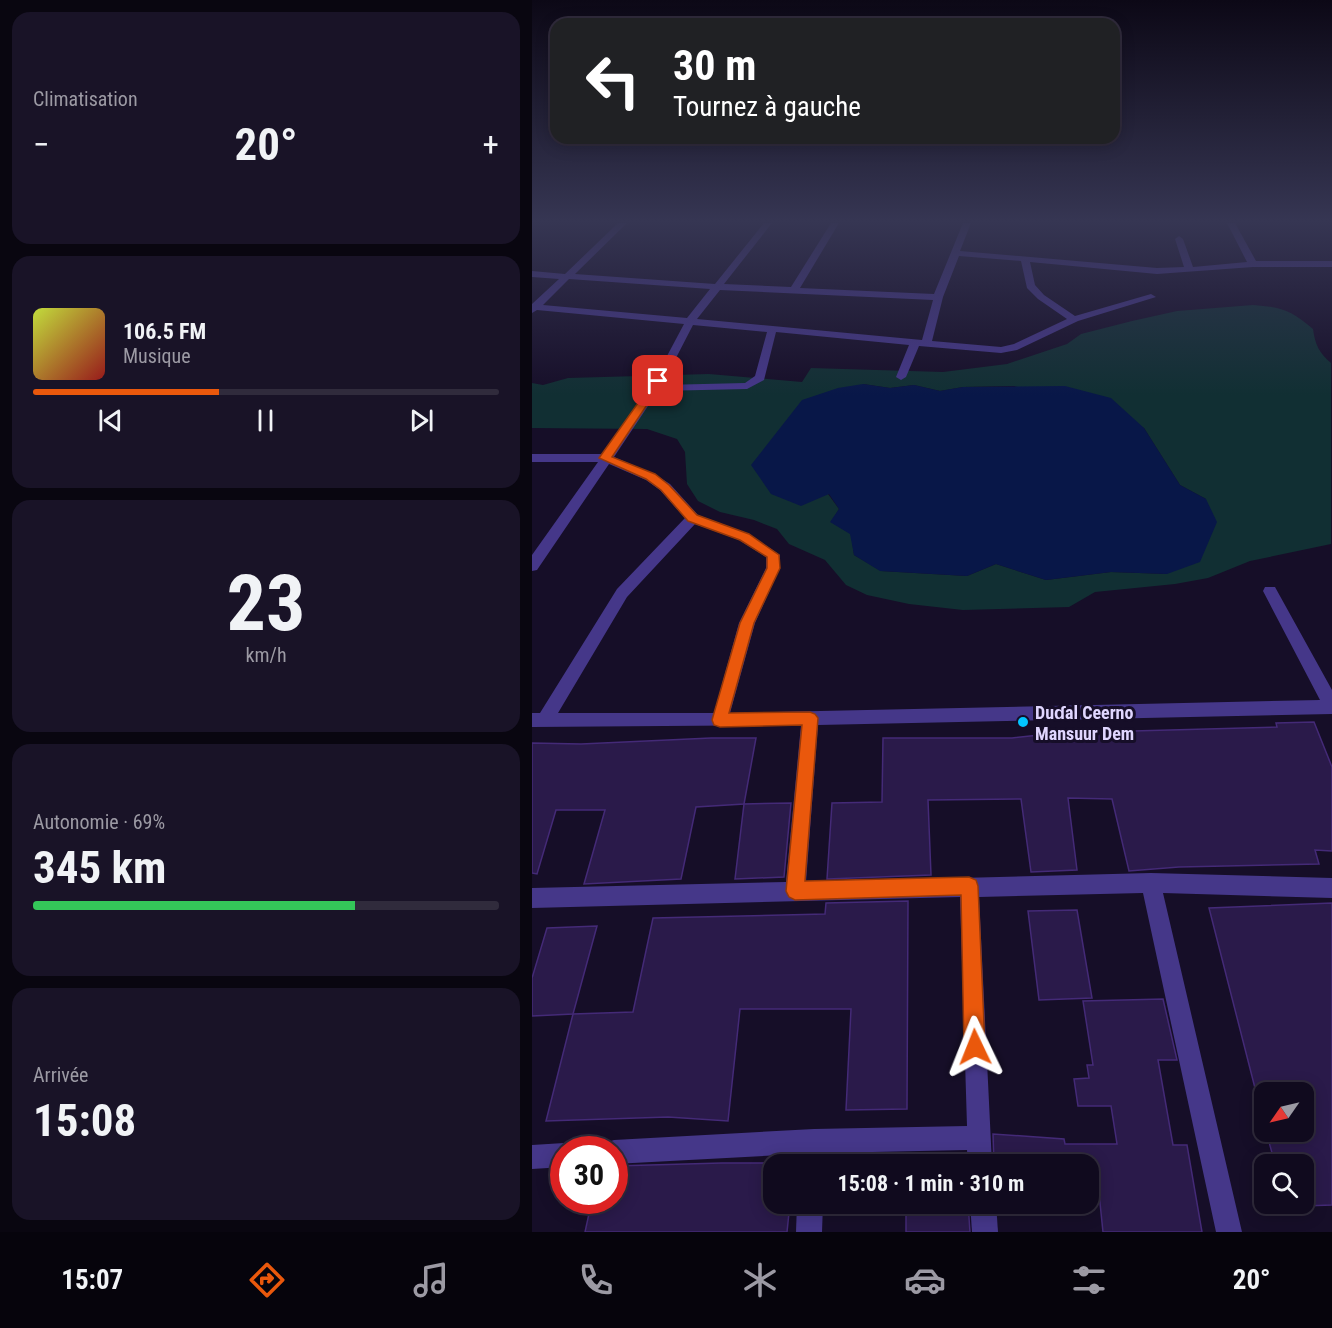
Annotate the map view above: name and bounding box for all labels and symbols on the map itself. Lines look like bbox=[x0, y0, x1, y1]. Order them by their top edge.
pin bbox=[632, 355, 683, 406]
place label: Duɗal Ceerno Mansuur Dem bbox=[1035, 702, 1134, 744]
marker: Duɗal Ceerno Mansuur Dem bbox=[1016, 715, 1030, 729]
position arrow bbox=[943, 1015, 1007, 1079]
north arrow bbox=[1254, 1082, 1314, 1142]
speed limit sign: 30 bbox=[550, 1136, 628, 1214]

